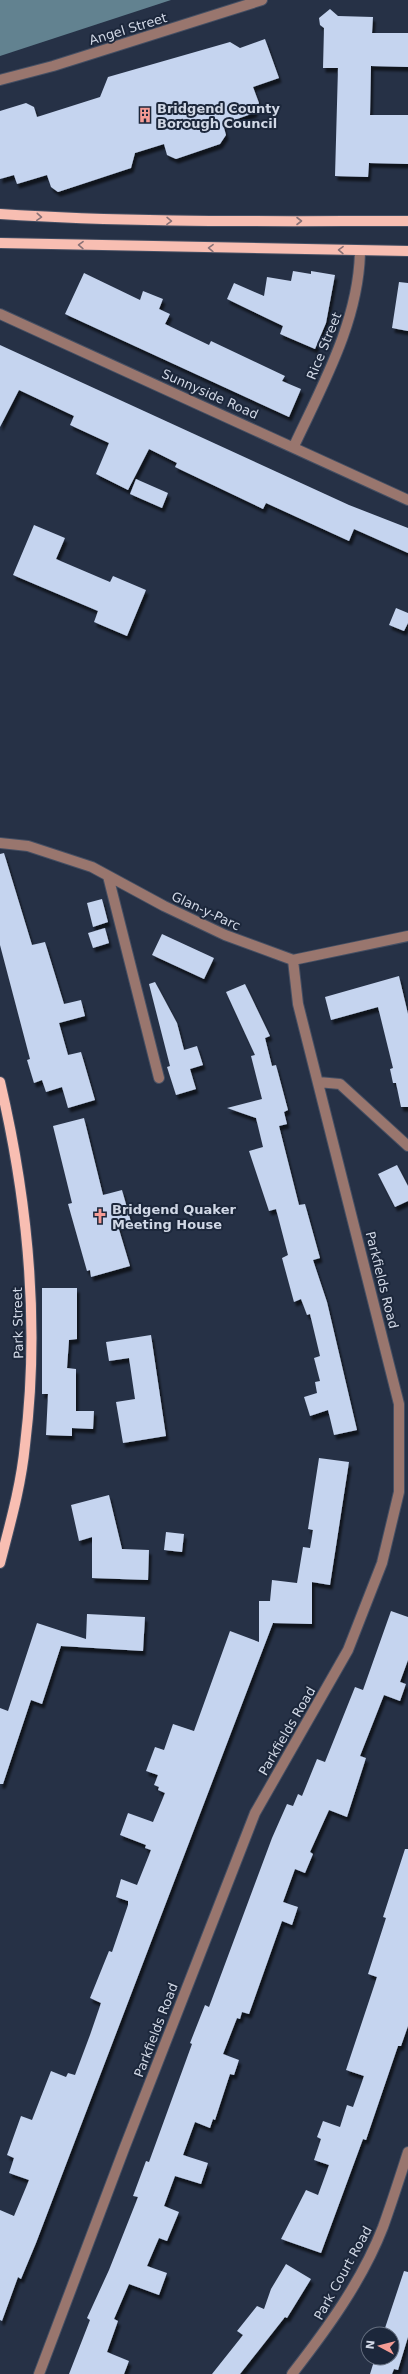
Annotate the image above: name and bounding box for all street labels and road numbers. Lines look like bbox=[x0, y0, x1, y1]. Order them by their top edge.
street label: Angel Street bbox=[87, 10, 169, 48]
street label: Rice Street bbox=[304, 310, 344, 382]
street label: Sunnyside Road bbox=[159, 366, 261, 422]
street label: Glan-y-Parc bbox=[169, 889, 243, 933]
street label: Parkfields Road bbox=[363, 1230, 401, 1330]
street label: Park Street bbox=[10, 1287, 26, 1359]
street label: Parkfields Road bbox=[256, 1684, 318, 1778]
street label: Parkfields Road bbox=[131, 1981, 181, 2079]
street label: Park Court Road bbox=[311, 2224, 375, 2322]

